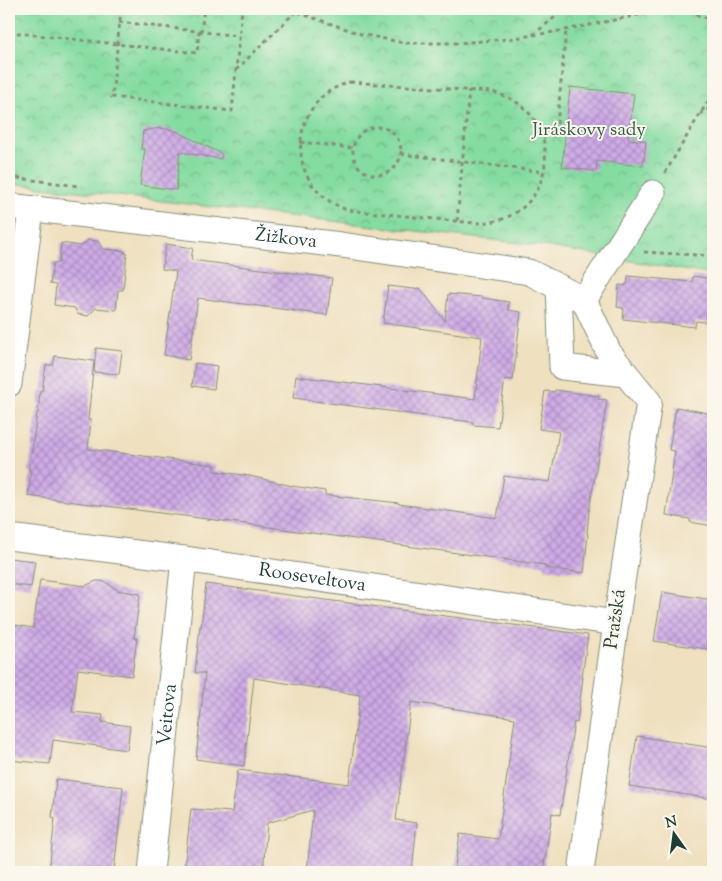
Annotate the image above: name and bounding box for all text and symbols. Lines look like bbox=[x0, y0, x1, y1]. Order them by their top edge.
park label: Jiráskovy sady bbox=[531, 117, 646, 144]
street label: Žižkova bbox=[254, 222, 319, 256]
street label: Rooseveltova bbox=[257, 557, 368, 599]
street label: Pražská bbox=[598, 587, 634, 651]
street label: Veitova bbox=[151, 682, 184, 747]
north arrow bbox=[650, 808, 700, 858]
text: N bbox=[663, 812, 679, 834]

